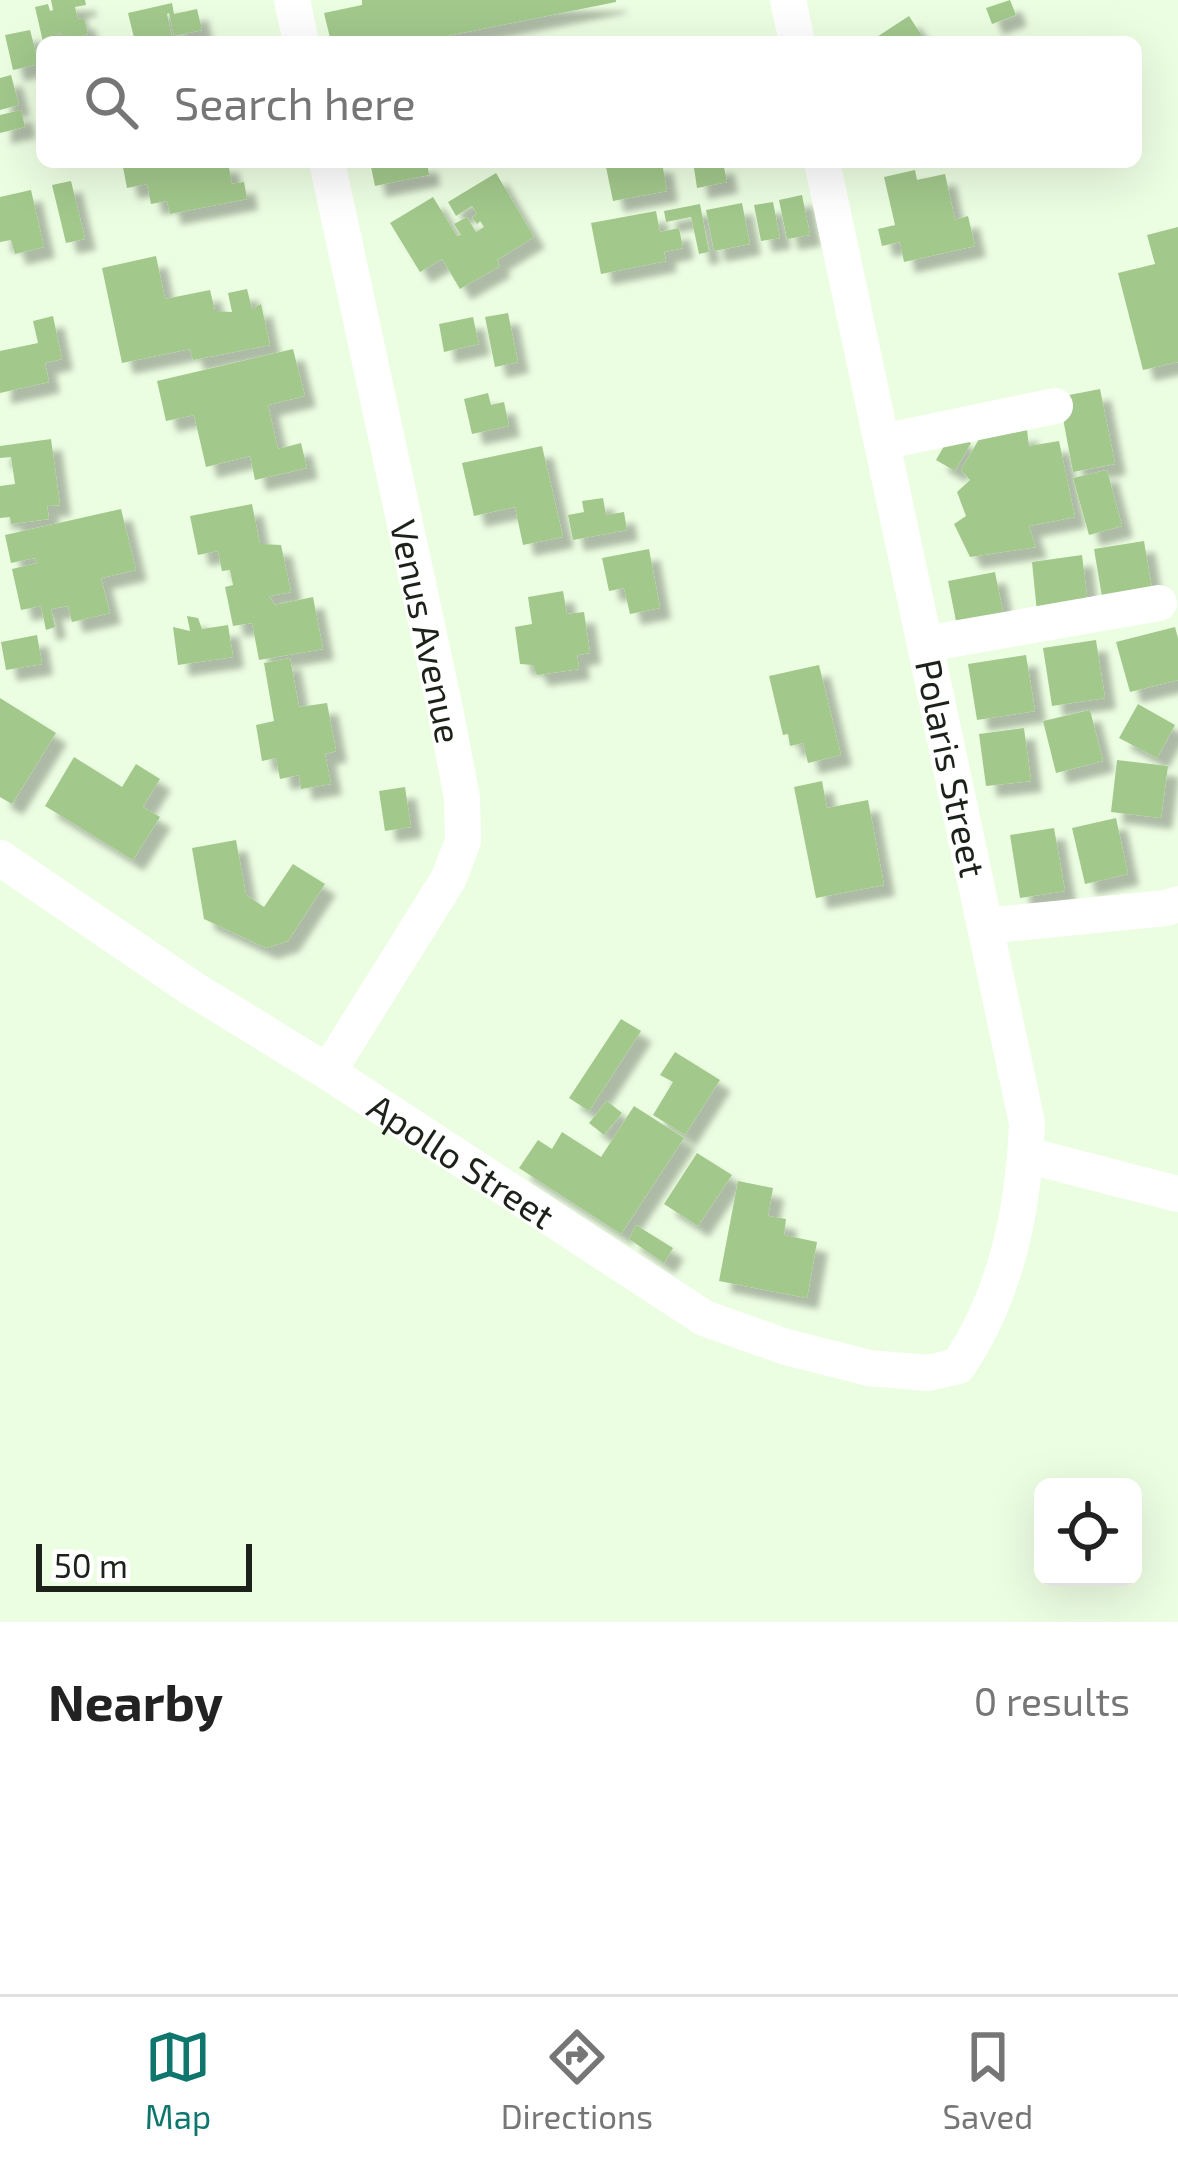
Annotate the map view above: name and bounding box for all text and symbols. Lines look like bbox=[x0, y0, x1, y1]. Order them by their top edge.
search box bbox=[36, 36, 1142, 168]
icon: search bbox=[78, 69, 144, 135]
text: Search here bbox=[174, 75, 416, 129]
street label: Venus Avenue bbox=[383, 515, 473, 747]
street label: Polaris Street bbox=[908, 655, 996, 881]
street label: Apollo Street bbox=[361, 1083, 563, 1236]
map controls bbox=[1034, 1478, 1142, 1586]
button: locate bbox=[1034, 1478, 1142, 1586]
scale bar bbox=[36, 1538, 252, 1591]
text: 50 m bbox=[54, 1545, 128, 1585]
text: Nearby bbox=[48, 1670, 223, 1731]
text: 0 results bbox=[974, 1677, 1130, 1724]
tab: Map bbox=[145, 2024, 211, 2136]
tab: Directions bbox=[501, 2024, 653, 2136]
tab: Saved bbox=[943, 2024, 1033, 2136]

